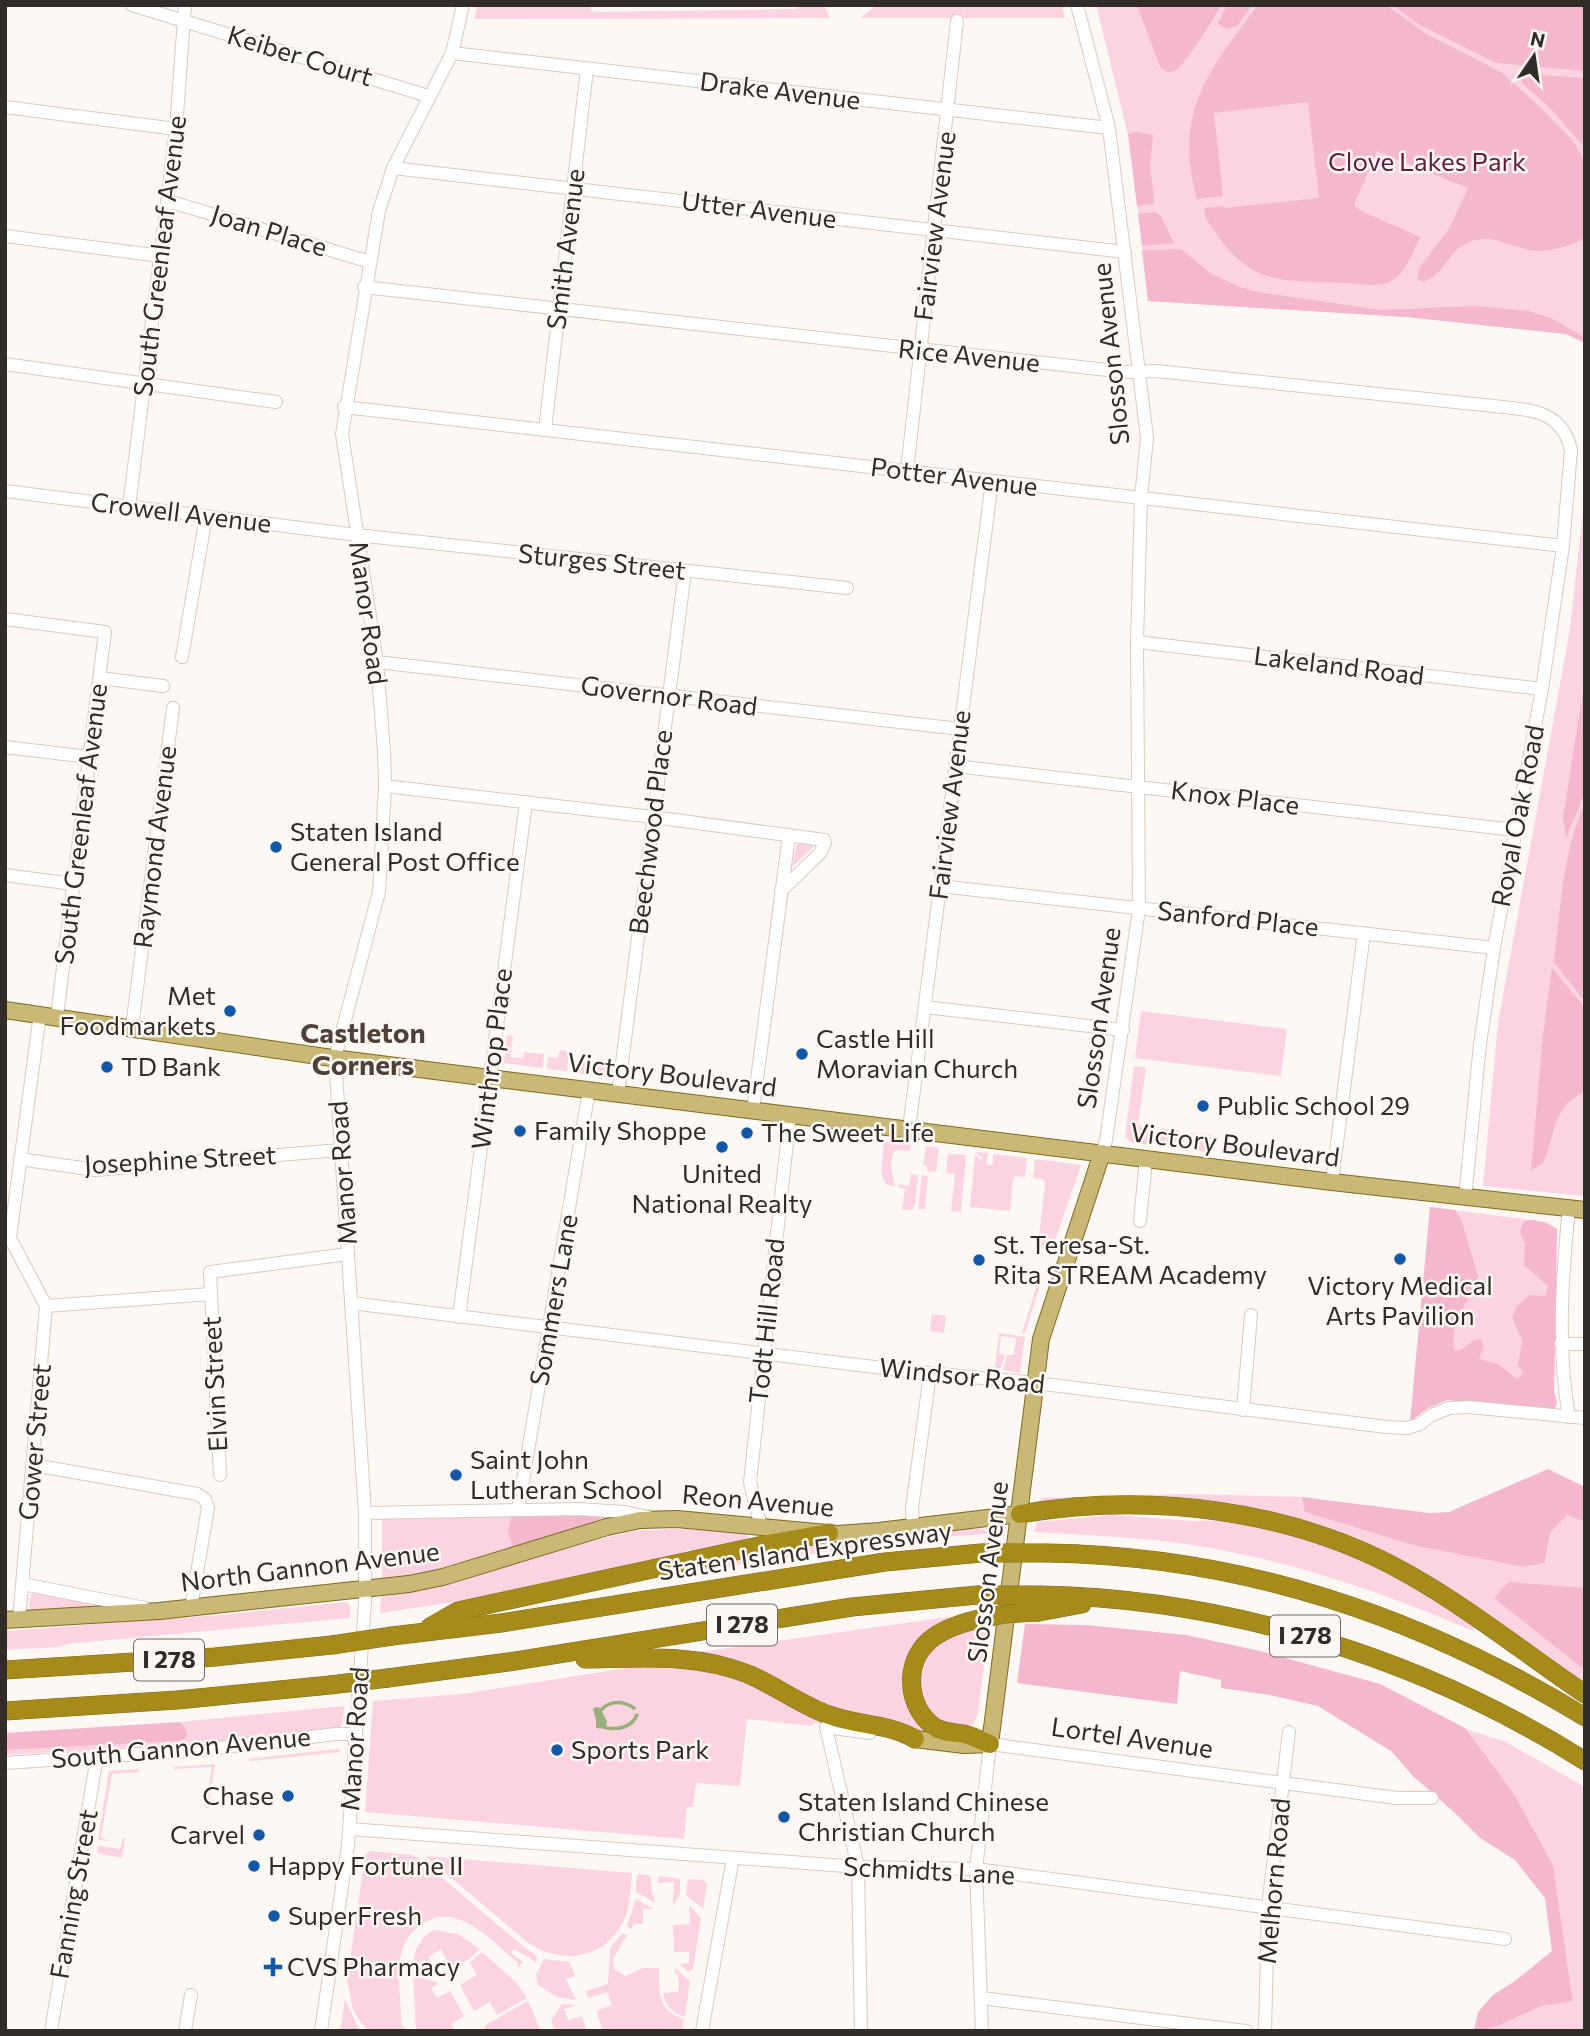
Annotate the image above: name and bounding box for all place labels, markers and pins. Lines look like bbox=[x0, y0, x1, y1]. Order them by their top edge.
place label: Staten Island General Post Office bbox=[290, 815, 520, 876]
marker: Staten Island General Post Office bbox=[268, 839, 284, 855]
place label: Met Foodmarkets bbox=[59, 979, 216, 1040]
marker: Met Foodmarkets bbox=[222, 1003, 238, 1019]
place label: Castle Hill Moravian Church bbox=[816, 1022, 1018, 1083]
marker: Castle Hill Moravian Church bbox=[794, 1046, 810, 1062]
place label: TD Bank bbox=[121, 1050, 221, 1081]
marker: TD Bank bbox=[99, 1059, 115, 1075]
place label: Public School 29 bbox=[1217, 1089, 1410, 1120]
marker: Public School 29 bbox=[1195, 1098, 1211, 1114]
place label: Family Shoppe bbox=[534, 1114, 707, 1145]
place label: The Sweet Life bbox=[761, 1116, 934, 1147]
marker: Family Shoppe bbox=[512, 1123, 528, 1139]
marker: The Sweet Life bbox=[739, 1125, 755, 1141]
marker: United National Realty bbox=[714, 1139, 730, 1155]
place label: United National Realty bbox=[632, 1157, 812, 1218]
place label: St. Teresa-St. Rita STREAM Academy bbox=[993, 1228, 1267, 1289]
marker: Victory Medical Arts Pavilion bbox=[1392, 1251, 1408, 1267]
marker: St. Teresa-St. Rita STREAM Academy bbox=[971, 1252, 987, 1268]
place label: Victory Medical Arts Pavilion bbox=[1307, 1269, 1493, 1330]
place label: Saint John Lutheran School bbox=[470, 1443, 663, 1504]
marker: Saint John Lutheran School bbox=[448, 1467, 464, 1483]
place label: Sports Park bbox=[571, 1733, 709, 1764]
marker: Sports Park bbox=[549, 1742, 565, 1758]
place label: Chase bbox=[202, 1779, 274, 1810]
place label: Staten Island Chinese Christian Church bbox=[798, 1785, 1049, 1846]
marker: Chase bbox=[280, 1788, 296, 1804]
marker: Staten Island Chinese Christian Church bbox=[776, 1809, 792, 1825]
place label: Carvel bbox=[170, 1818, 245, 1849]
marker: Carvel bbox=[251, 1827, 267, 1843]
place label: Happy Fortune II bbox=[268, 1849, 464, 1880]
marker: Happy Fortune II bbox=[246, 1858, 262, 1874]
place label: SuperFresh bbox=[288, 1899, 422, 1930]
marker: SuperFresh bbox=[266, 1908, 282, 1924]
place label: CVS Pharmacy bbox=[287, 1950, 460, 1981]
marker: CVS Pharmacy bbox=[265, 1959, 281, 1975]

